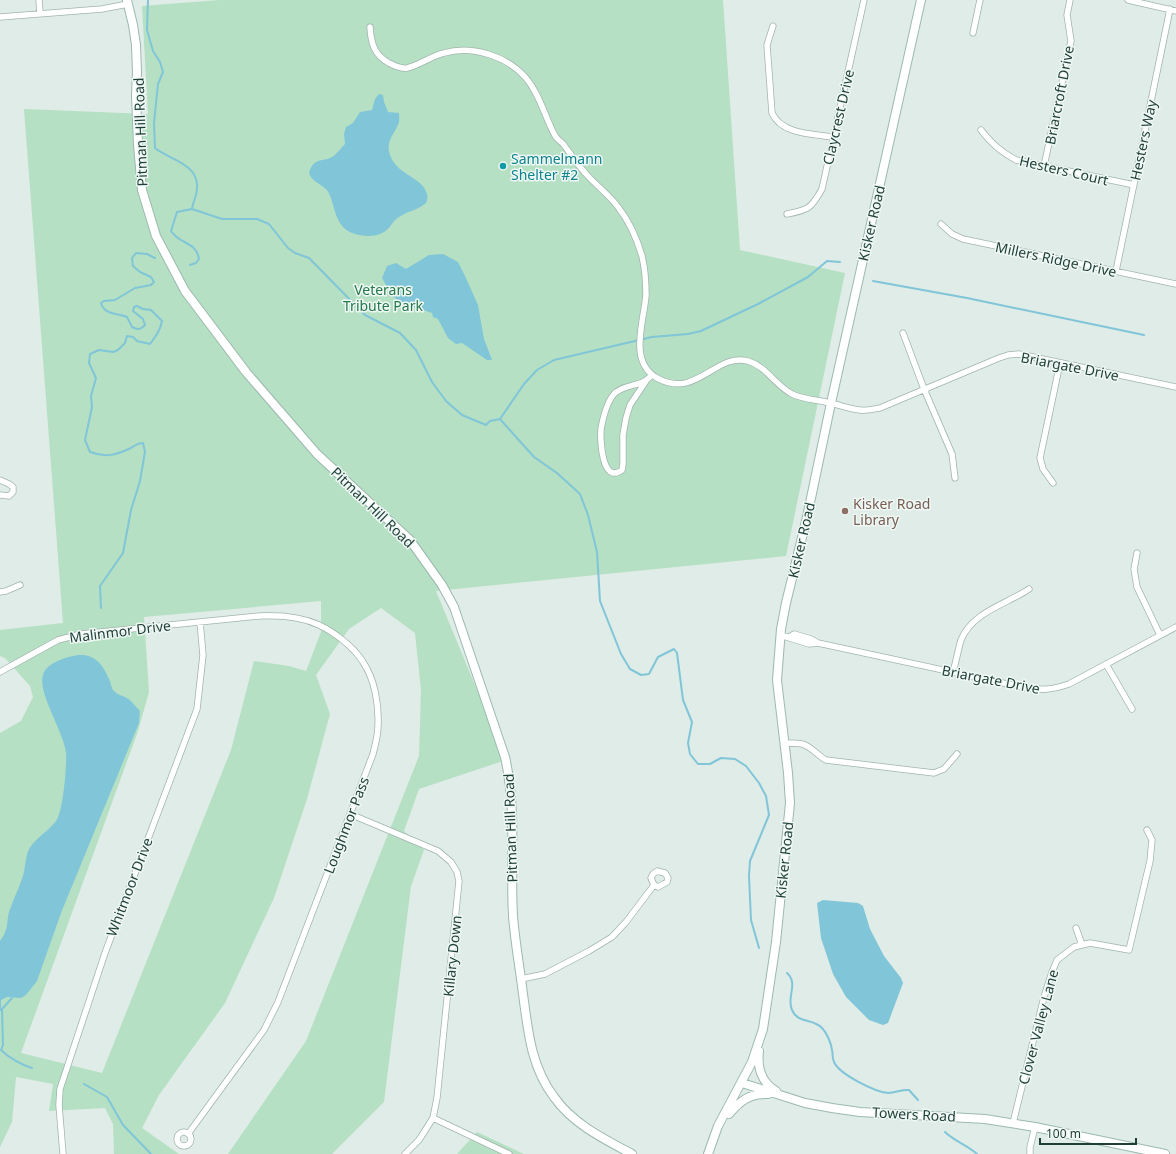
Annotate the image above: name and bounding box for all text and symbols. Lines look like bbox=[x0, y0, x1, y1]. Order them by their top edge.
street label: Briarcroft Drive bbox=[1040, 44, 1078, 146]
street label: Claycrest Drive bbox=[818, 67, 858, 167]
street label: Pitman Hill Road bbox=[129, 77, 151, 187]
street label: Hesters Way bbox=[1125, 97, 1161, 182]
place label: Sammelmann Shelter #2 bbox=[511, 149, 602, 184]
street label: Hesters Court bbox=[1018, 151, 1110, 189]
marker: Sammelmann Shelter #2 bbox=[498, 161, 508, 171]
street label: Kisker Road bbox=[853, 183, 889, 263]
street label: Millers Ridge Drive bbox=[994, 237, 1118, 281]
park label: Veterans Tribute Park bbox=[343, 280, 423, 315]
street label: Briargate Drive bbox=[1019, 347, 1121, 385]
street label: Pitman Hill Road bbox=[327, 462, 419, 552]
place label: Kisker Road Library bbox=[853, 494, 930, 529]
street label: Kisker Road bbox=[783, 500, 819, 580]
marker: Kisker Road Library bbox=[840, 506, 850, 516]
street label: Malinmor Drive bbox=[68, 615, 172, 647]
street label: Briargate Drive bbox=[940, 660, 1042, 698]
street label: Pitman Hill Road bbox=[499, 773, 521, 883]
street label: Loughmor Pass bbox=[319, 774, 373, 876]
street label: Kisker Road bbox=[771, 821, 797, 899]
street label: Whitmoor Drive bbox=[101, 835, 157, 939]
street label: Killary Down bbox=[438, 914, 466, 998]
street label: Clover Valley Lane bbox=[1013, 967, 1063, 1087]
street label: Towers Road bbox=[872, 1102, 956, 1126]
scale bar bbox=[1040, 1120, 1136, 1146]
text: 100 m bbox=[1046, 1125, 1081, 1142]

